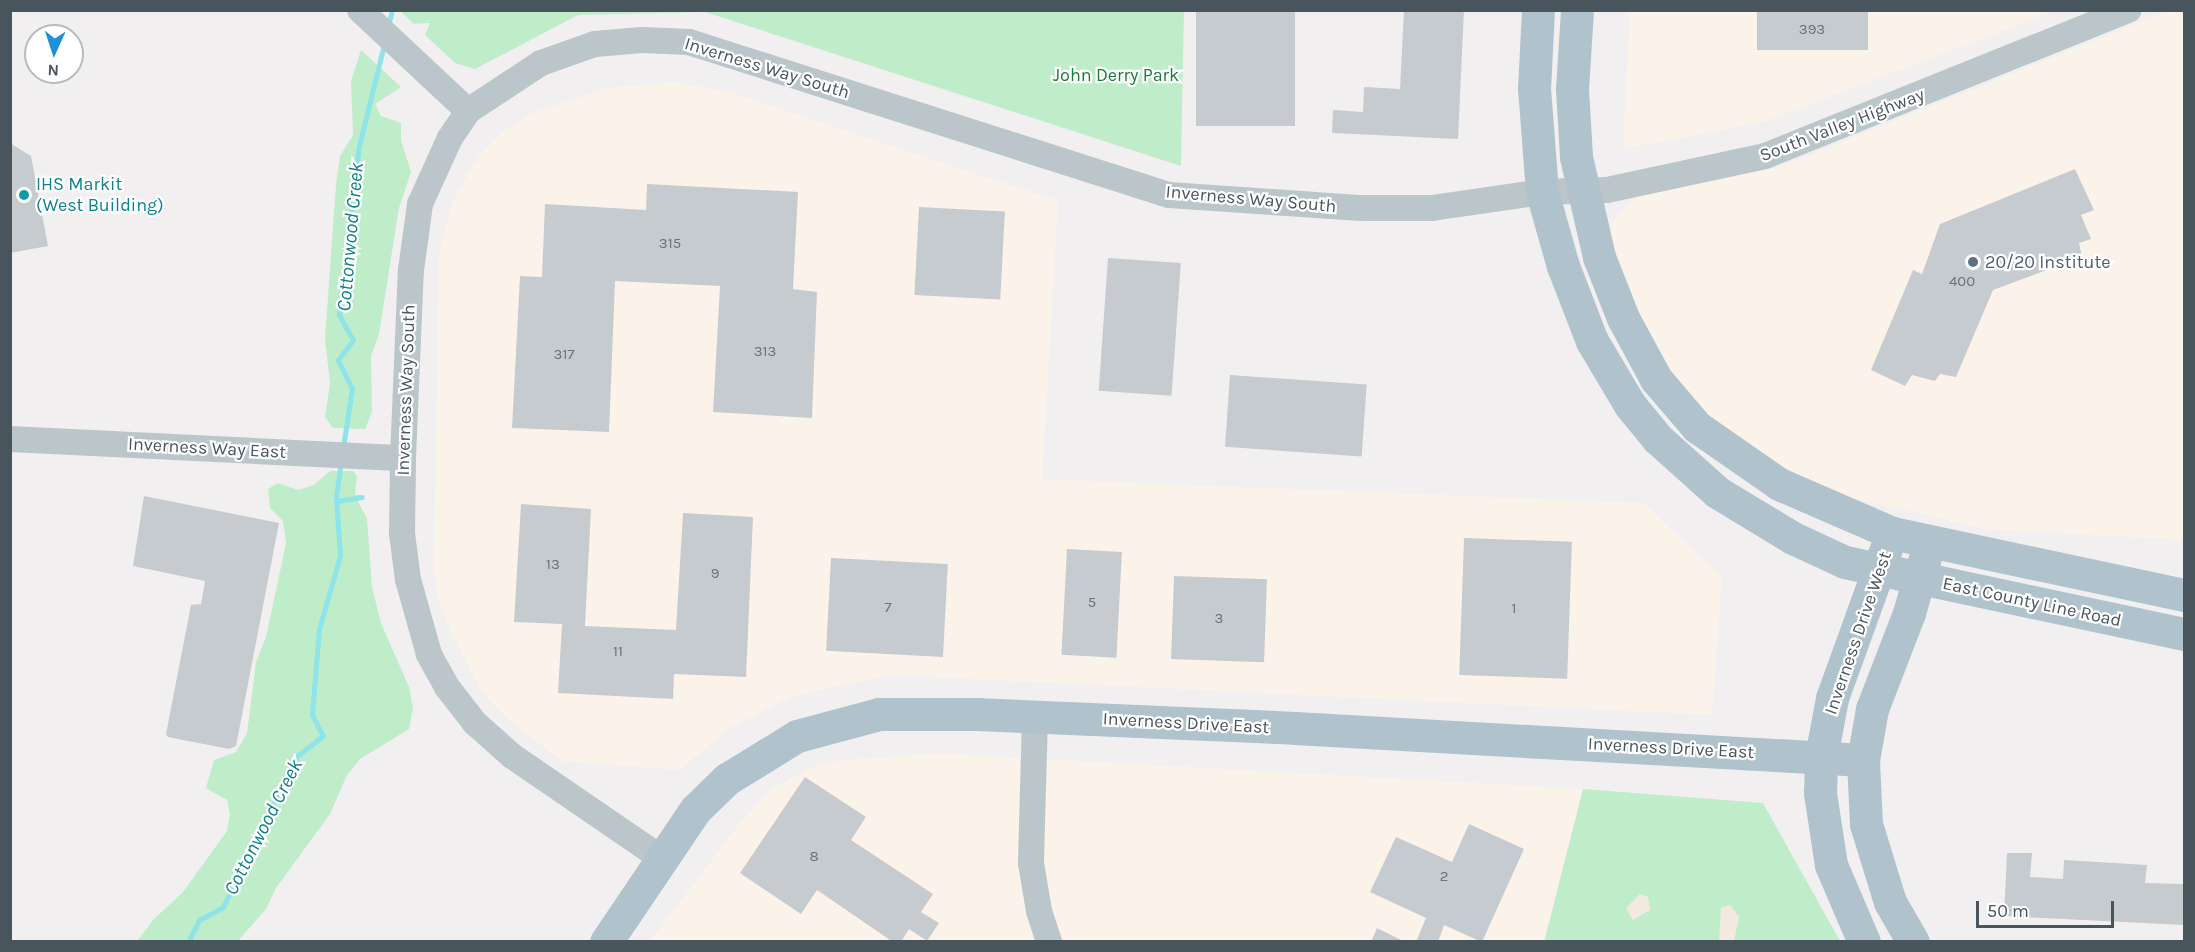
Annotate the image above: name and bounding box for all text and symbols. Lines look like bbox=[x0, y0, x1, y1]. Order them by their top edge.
house number: 393 bbox=[1799, 21, 1825, 39]
north arrow bbox=[24, 24, 84, 84]
street label: Inverness Way South bbox=[682, 33, 852, 103]
text: N bbox=[47, 61, 59, 80]
park label: John Derry Park bbox=[1053, 64, 1179, 86]
street label: South Valley Highway bbox=[1757, 84, 1927, 166]
water label: Cottonwood Creek bbox=[332, 162, 368, 312]
place label: IHS Markit (West Building) bbox=[36, 174, 164, 216]
street label: Inverness Way South bbox=[1165, 181, 1337, 217]
marker: IHS Markit (West Building) bbox=[17, 188, 31, 202]
house number: 315 bbox=[659, 235, 681, 253]
place label: 20/20 Institute bbox=[1985, 251, 2110, 273]
marker: 20/20 Institute bbox=[1966, 255, 1980, 269]
house number: 400 bbox=[1949, 273, 1975, 291]
street label: Inverness Way South bbox=[392, 304, 420, 476]
house number: 313 bbox=[754, 343, 776, 361]
house number: 317 bbox=[554, 346, 574, 364]
street label: Inverness Way East bbox=[127, 433, 287, 463]
street label: Inverness Drive West bbox=[1820, 549, 1896, 717]
house number: 13 bbox=[546, 556, 560, 574]
house number: 9 bbox=[711, 565, 719, 583]
street label: East County Line Road bbox=[1941, 572, 2123, 632]
house number: 5 bbox=[1088, 594, 1096, 612]
house number: 7 bbox=[884, 599, 892, 617]
house number: 1 bbox=[1512, 600, 1516, 618]
house number: 3 bbox=[1215, 610, 1223, 628]
house number: 11 bbox=[613, 643, 623, 661]
street label: Inverness Drive East bbox=[1102, 708, 1270, 738]
street label: Inverness Drive East bbox=[1587, 733, 1755, 763]
water label: Cottonwood Creek bbox=[218, 755, 308, 899]
house number: 8 bbox=[809, 848, 819, 866]
house number: 2 bbox=[1440, 868, 1448, 886]
scale bar bbox=[1979, 889, 2117, 927]
text: 50 m bbox=[1987, 900, 2029, 922]

